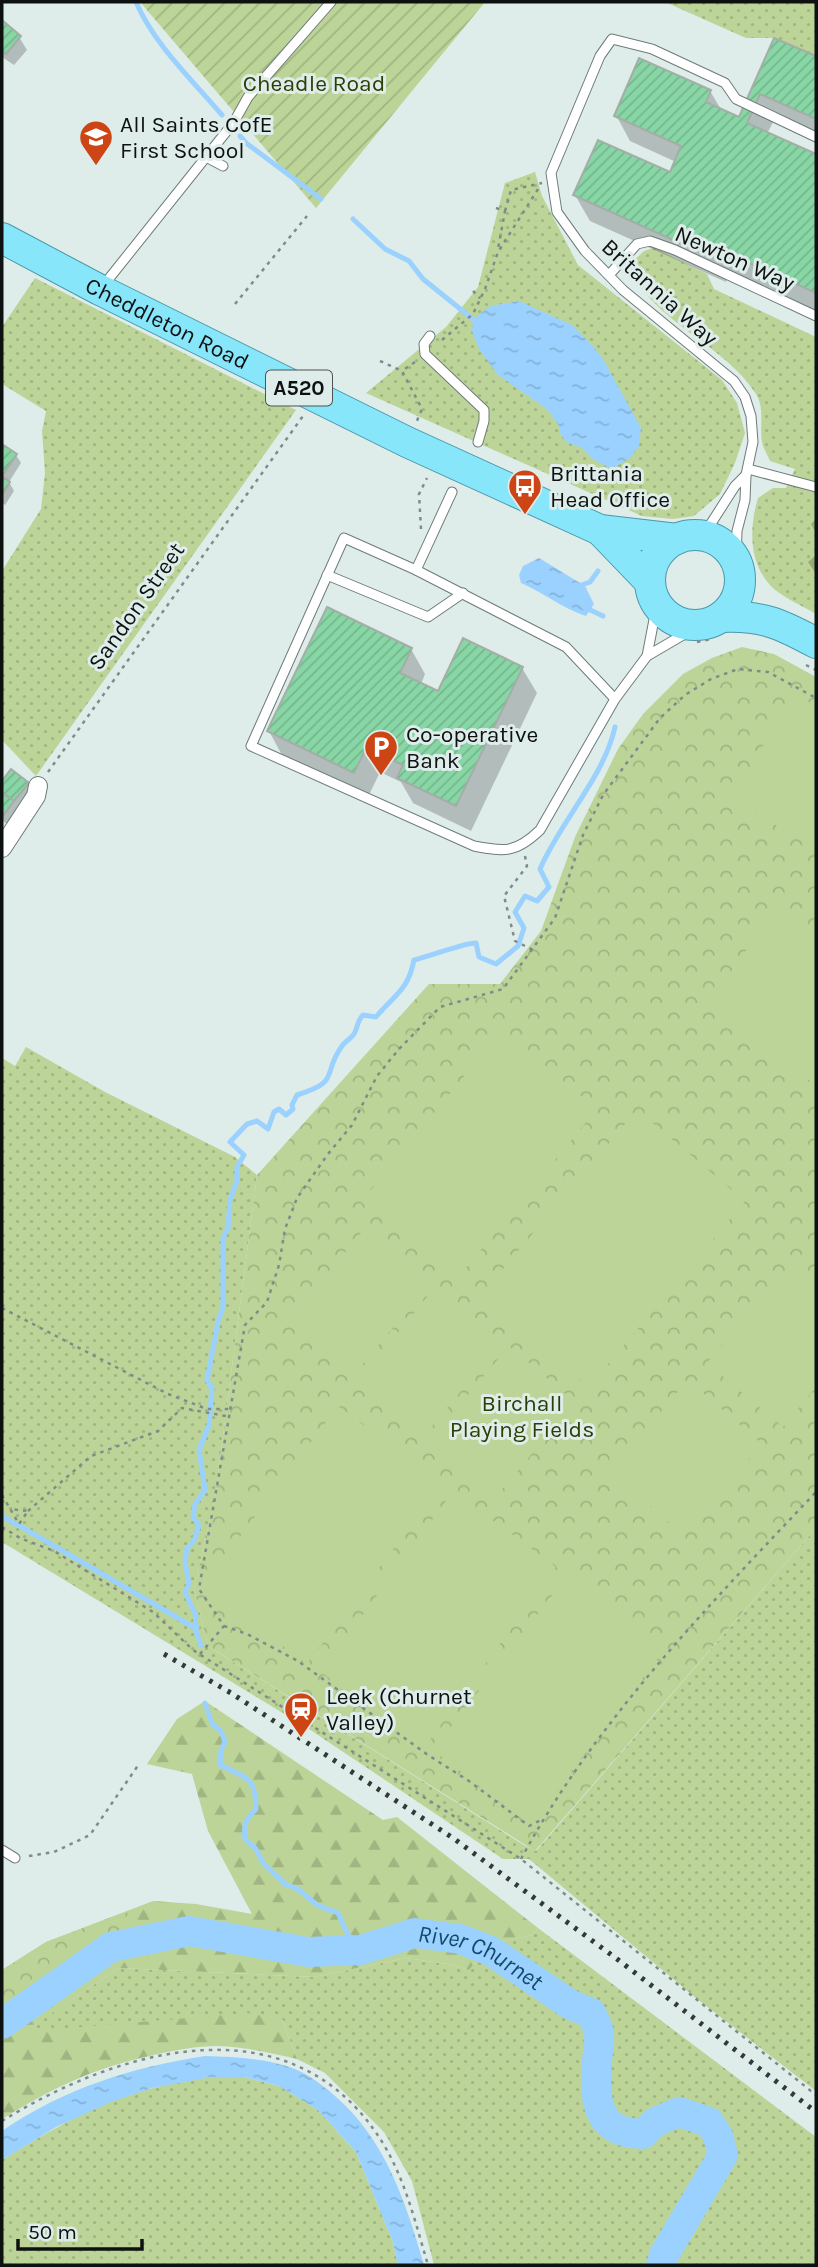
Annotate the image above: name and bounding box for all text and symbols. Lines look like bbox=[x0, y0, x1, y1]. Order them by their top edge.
park label: Cheadle Road bbox=[243, 70, 385, 97]
place label: All Saints CofE First School bbox=[120, 111, 273, 164]
school or university icon: All Saints CofE First School bbox=[77, 118, 115, 167]
street label: Newton Way bbox=[671, 220, 799, 297]
street label: Britannia Way bbox=[596, 233, 723, 352]
street label: Cheddleton Road bbox=[81, 272, 253, 376]
road number: A520 bbox=[266, 370, 332, 406]
place label: Brittania Head Office bbox=[550, 460, 670, 513]
bus stop icon: Brittania Head Office bbox=[506, 467, 544, 516]
street label: Sandon Street bbox=[83, 537, 190, 675]
place label: Co-operative Bank bbox=[406, 721, 538, 774]
parking icon: Co-operative Bank bbox=[362, 728, 400, 777]
park label: Birchall Playing Fields bbox=[450, 1390, 594, 1443]
place label: Leek (Churnet Valley) bbox=[326, 1683, 472, 1736]
station icon: Leek (Churnet Valley) bbox=[282, 1690, 320, 1739]
water label: River Churnet bbox=[416, 1920, 549, 1996]
scale bar bbox=[18, 2208, 142, 2252]
text: 50 m bbox=[28, 2220, 77, 2244]

